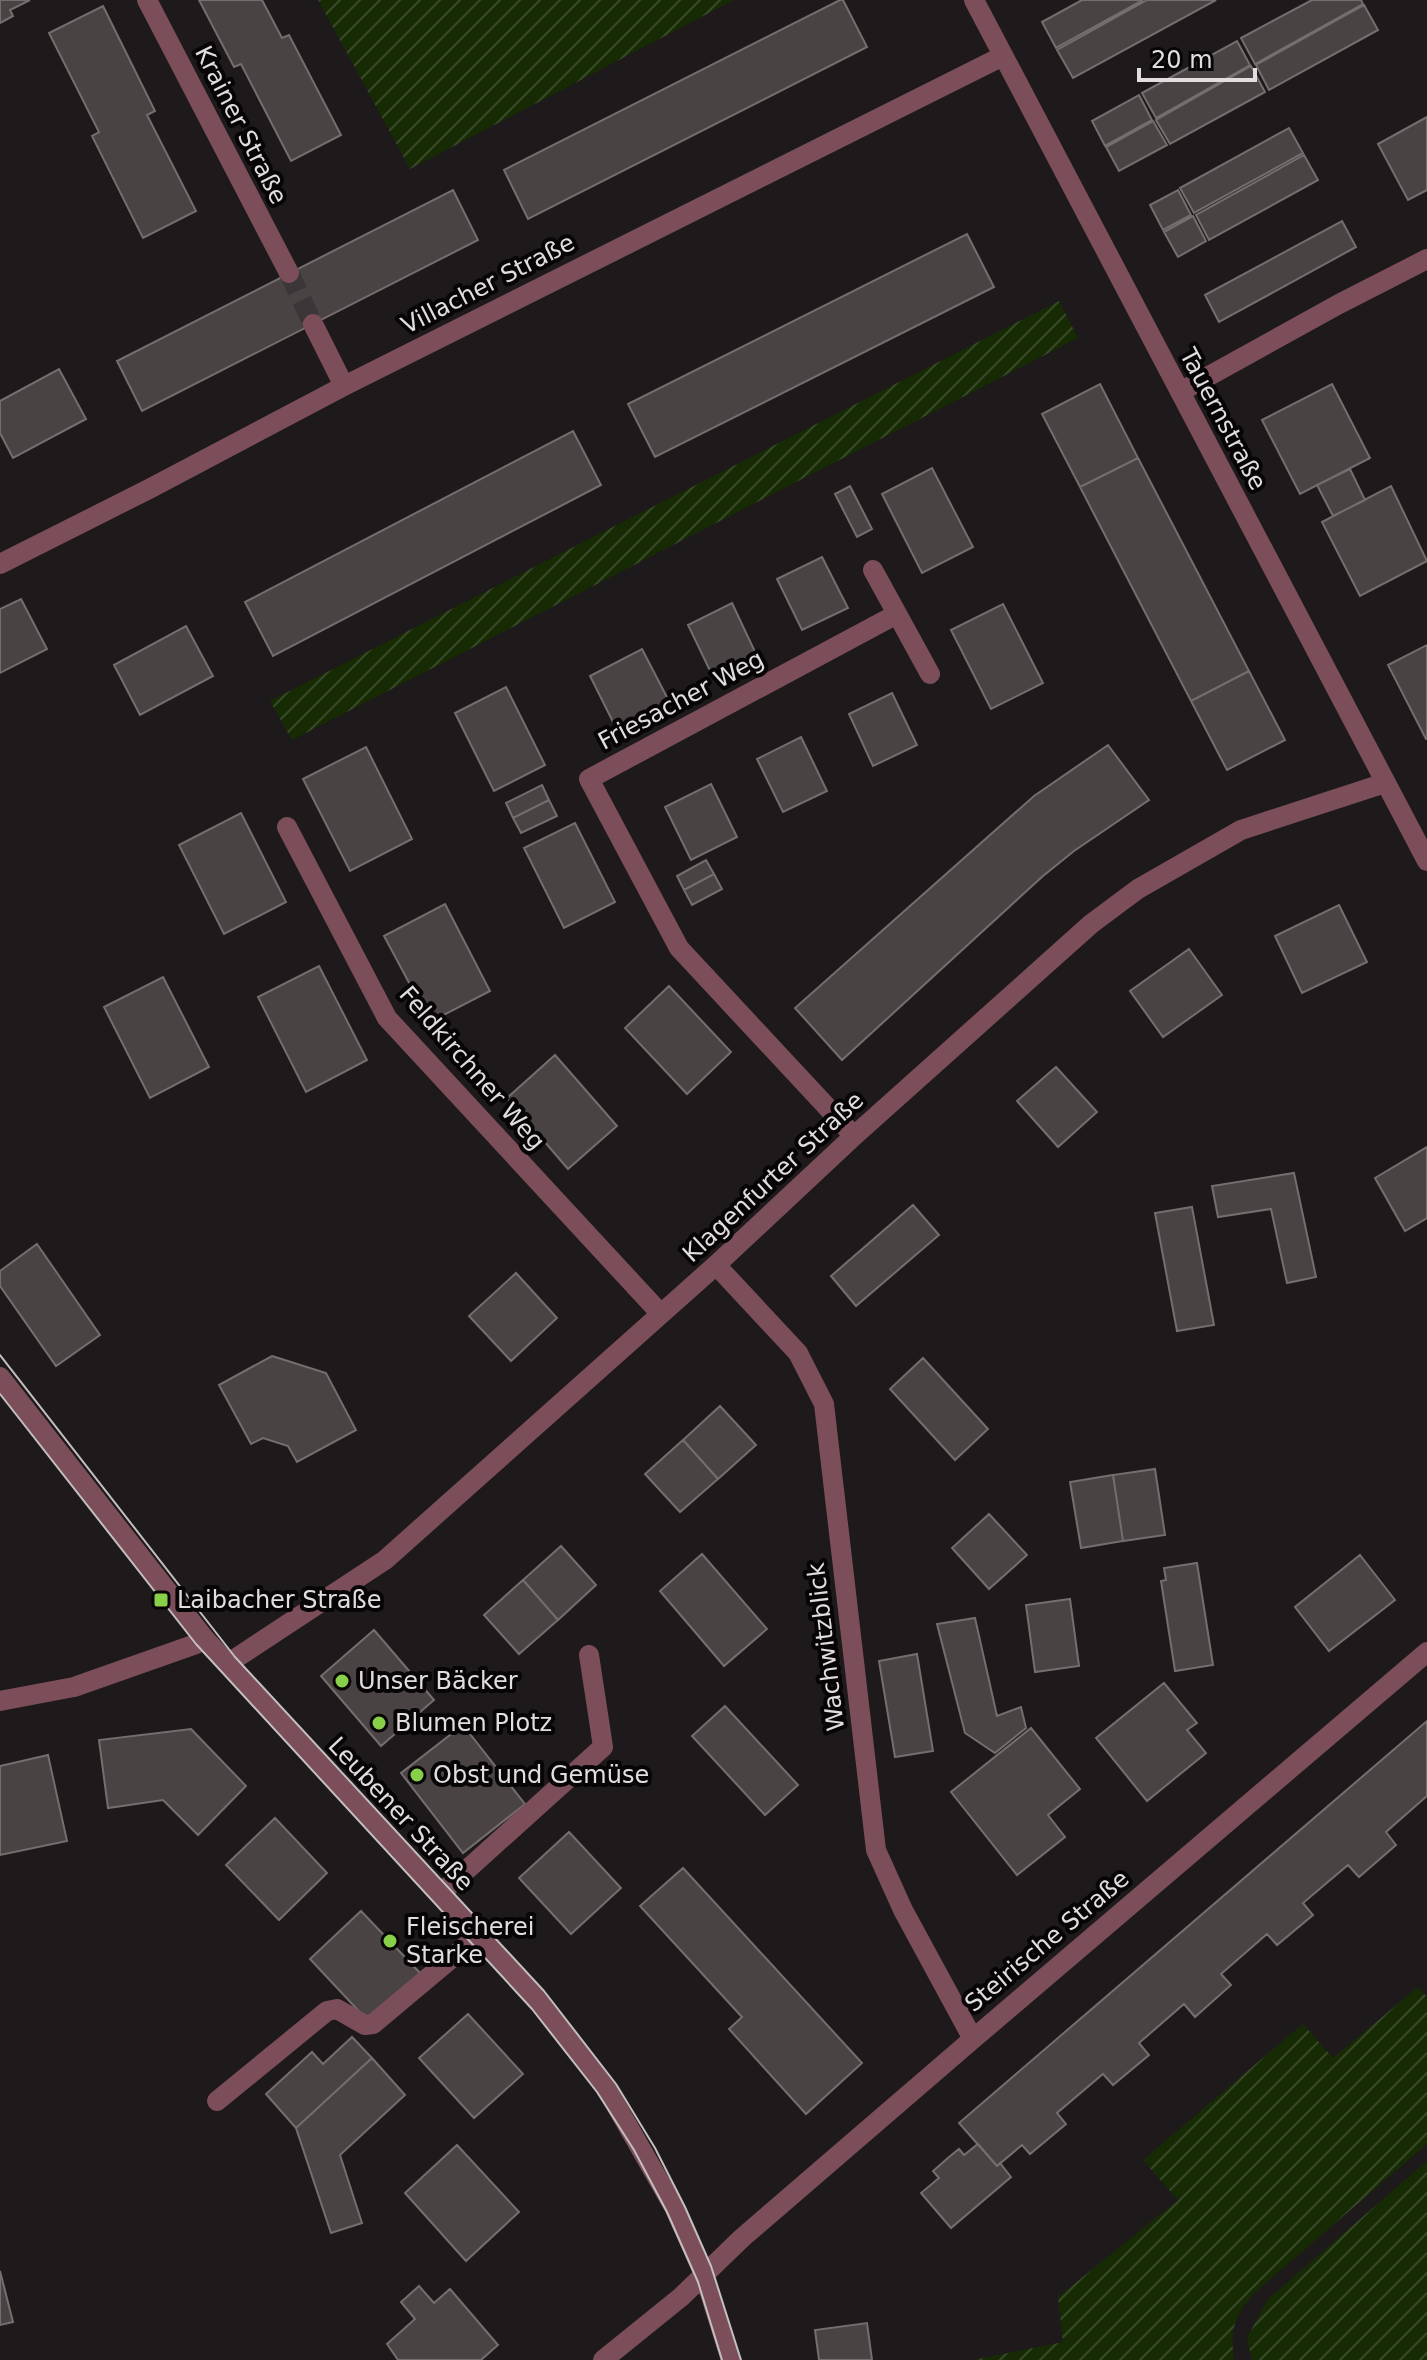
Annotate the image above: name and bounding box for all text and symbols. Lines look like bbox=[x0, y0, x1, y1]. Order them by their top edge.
scale bar bbox=[1139, 32, 1255, 82]
street label: Krainer Straße bbox=[189, 41, 293, 209]
text: 20 m bbox=[1151, 46, 1213, 74]
street label: Villacher Straße bbox=[397, 228, 579, 340]
street label: Tauernstraße bbox=[1173, 342, 1272, 495]
street label: Friesacher Weg bbox=[593, 645, 769, 755]
street label: Feldkirchner Weg bbox=[393, 981, 551, 1155]
street label: Klagenfurter Straße bbox=[677, 1086, 869, 1268]
street label: Wachwitzblick bbox=[802, 1561, 850, 1733]
place label: Laibacher Straße bbox=[177, 1586, 381, 1614]
marker: Laibacher Straße bbox=[152, 1591, 170, 1609]
place label: Unser Bäcker bbox=[358, 1667, 518, 1695]
marker: Unser Bäcker bbox=[333, 1672, 351, 1690]
place label: Blumen Plotz bbox=[395, 1709, 552, 1737]
marker: Blumen Plotz bbox=[370, 1714, 388, 1732]
street label: Leubener Straße bbox=[323, 1731, 479, 1897]
place label: Obst und Gemüse bbox=[433, 1761, 649, 1789]
marker: Obst und Gemüse bbox=[408, 1766, 426, 1784]
street label: Steirische Straße bbox=[959, 1864, 1135, 2018]
place label: Fleischerei Starke bbox=[406, 1913, 534, 1969]
marker: Fleischerei Starke bbox=[381, 1932, 399, 1950]

